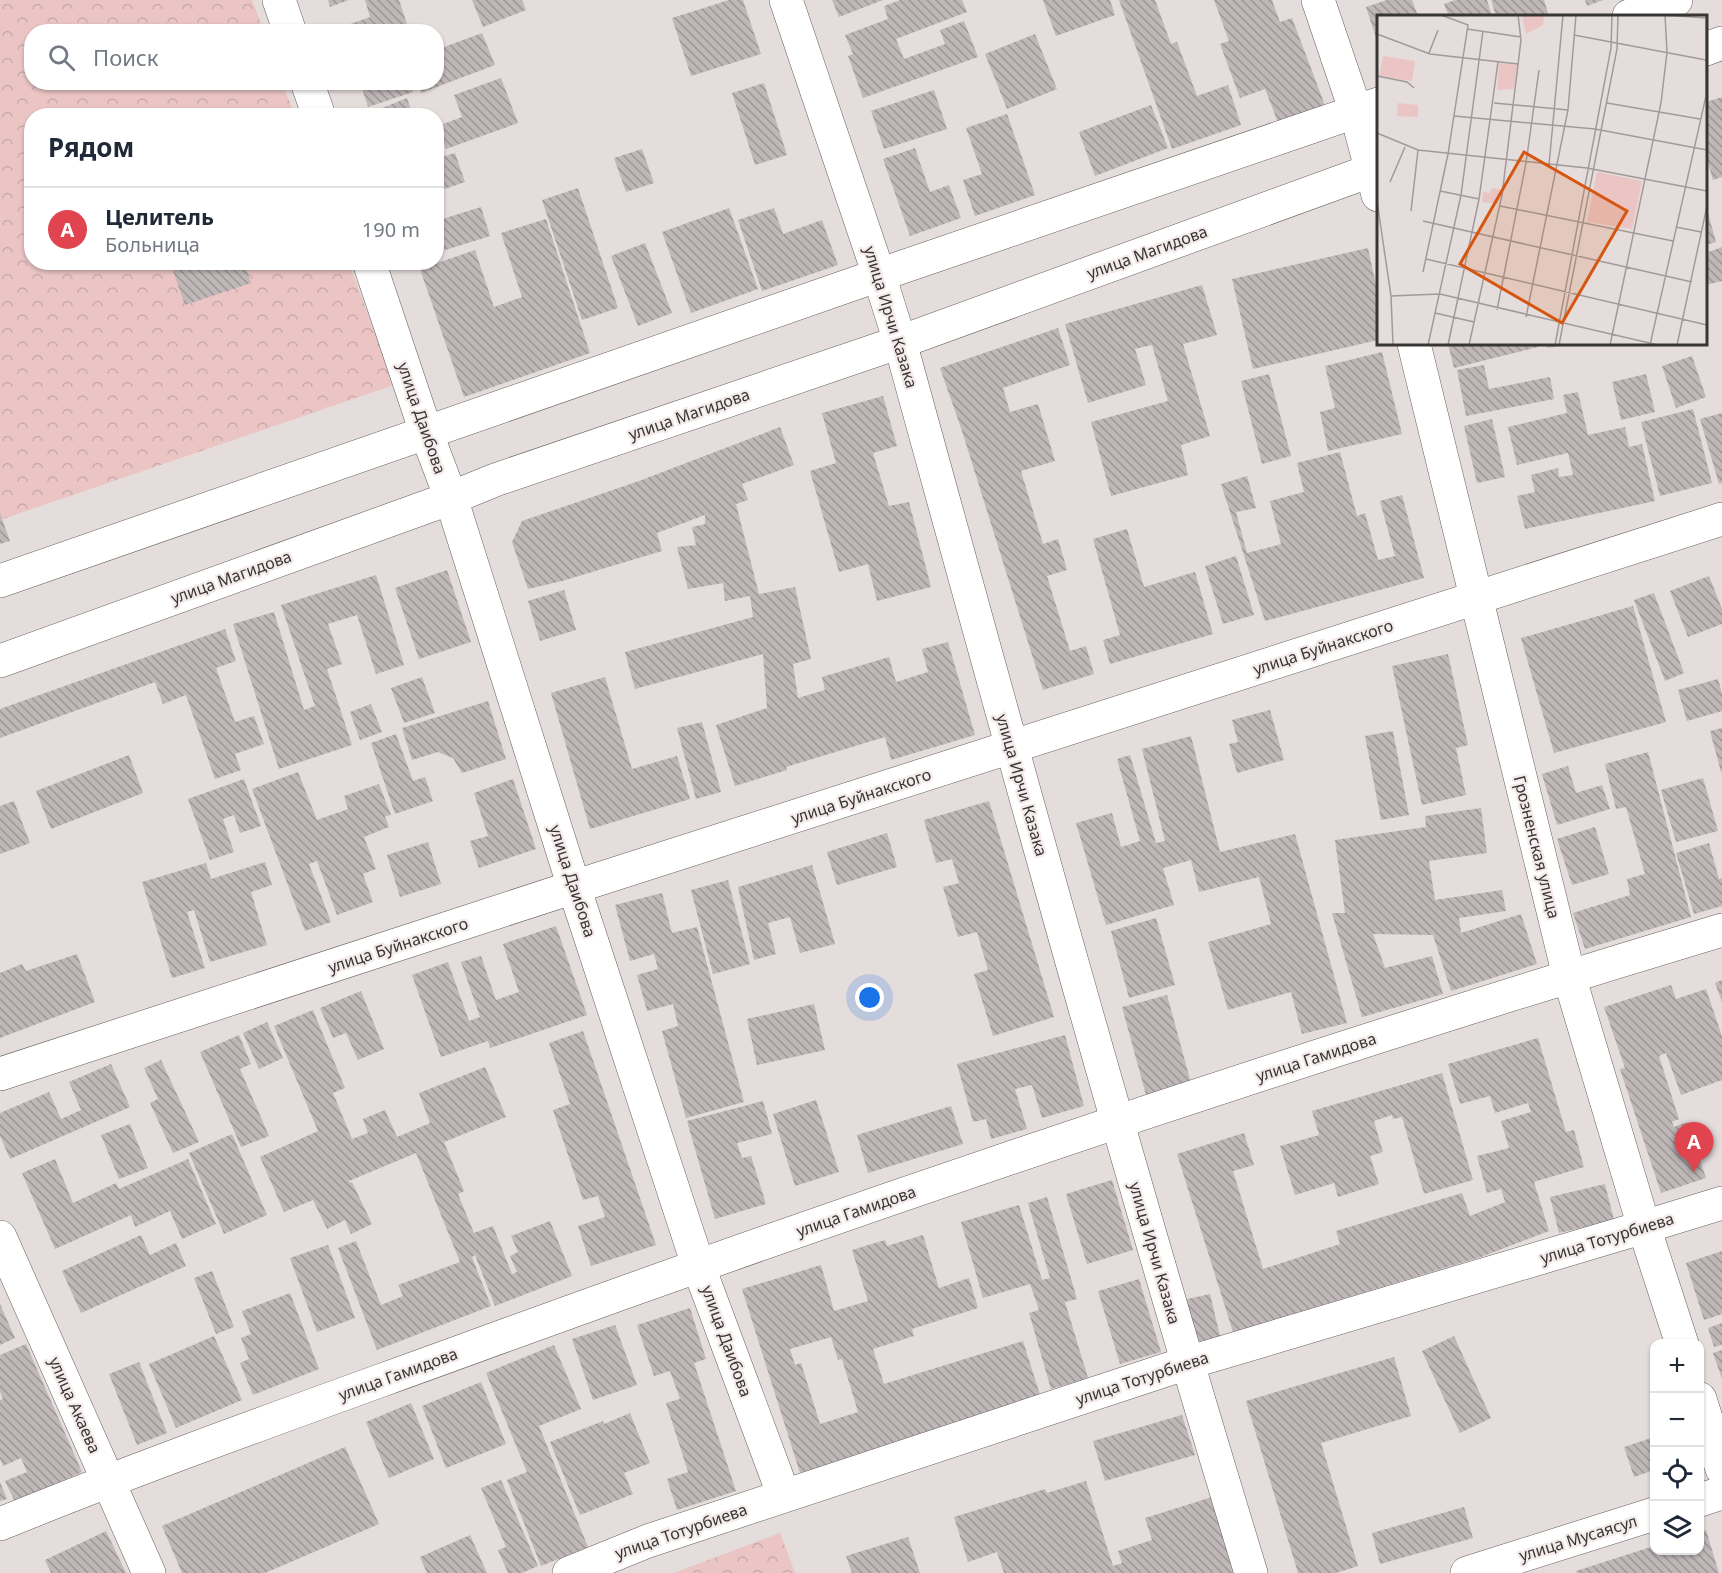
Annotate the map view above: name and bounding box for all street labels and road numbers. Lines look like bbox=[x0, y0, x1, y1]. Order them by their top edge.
street label: улица Магидова bbox=[1084, 220, 1210, 284]
street label: улица Ирчи Казака bbox=[859, 243, 923, 391]
street label: улица Даибова bbox=[393, 359, 451, 477]
street label: улица Магидова bbox=[625, 383, 753, 445]
street label: улица Магидова bbox=[168, 545, 294, 609]
street label: улица Буйнакского bbox=[1250, 614, 1396, 680]
street label: улица Ирчи Казака bbox=[991, 711, 1053, 859]
street label: улица Буйнакского bbox=[788, 763, 934, 829]
street label: Грозненская улица bbox=[1509, 773, 1565, 921]
street label: улица Даибова bbox=[544, 822, 602, 940]
street label: улица Буйнакского bbox=[325, 912, 471, 978]
street label: улица Гамидова bbox=[1253, 1027, 1379, 1087]
street label: улица Ирчи Казака bbox=[1124, 1179, 1186, 1327]
street label: улица Гамидова bbox=[793, 1180, 919, 1242]
street label: улица Тотурбиева bbox=[1537, 1207, 1677, 1269]
street label: улица Даибова bbox=[697, 1282, 757, 1400]
street label: улица Гамидова bbox=[335, 1342, 461, 1406]
street label: улица Тотурбиева bbox=[1073, 1346, 1211, 1410]
street label: улица Акаева bbox=[44, 1353, 106, 1457]
street label: улица Тотурбиева bbox=[612, 1498, 750, 1564]
street label: улица Мусаясул bbox=[1516, 1510, 1640, 1566]

